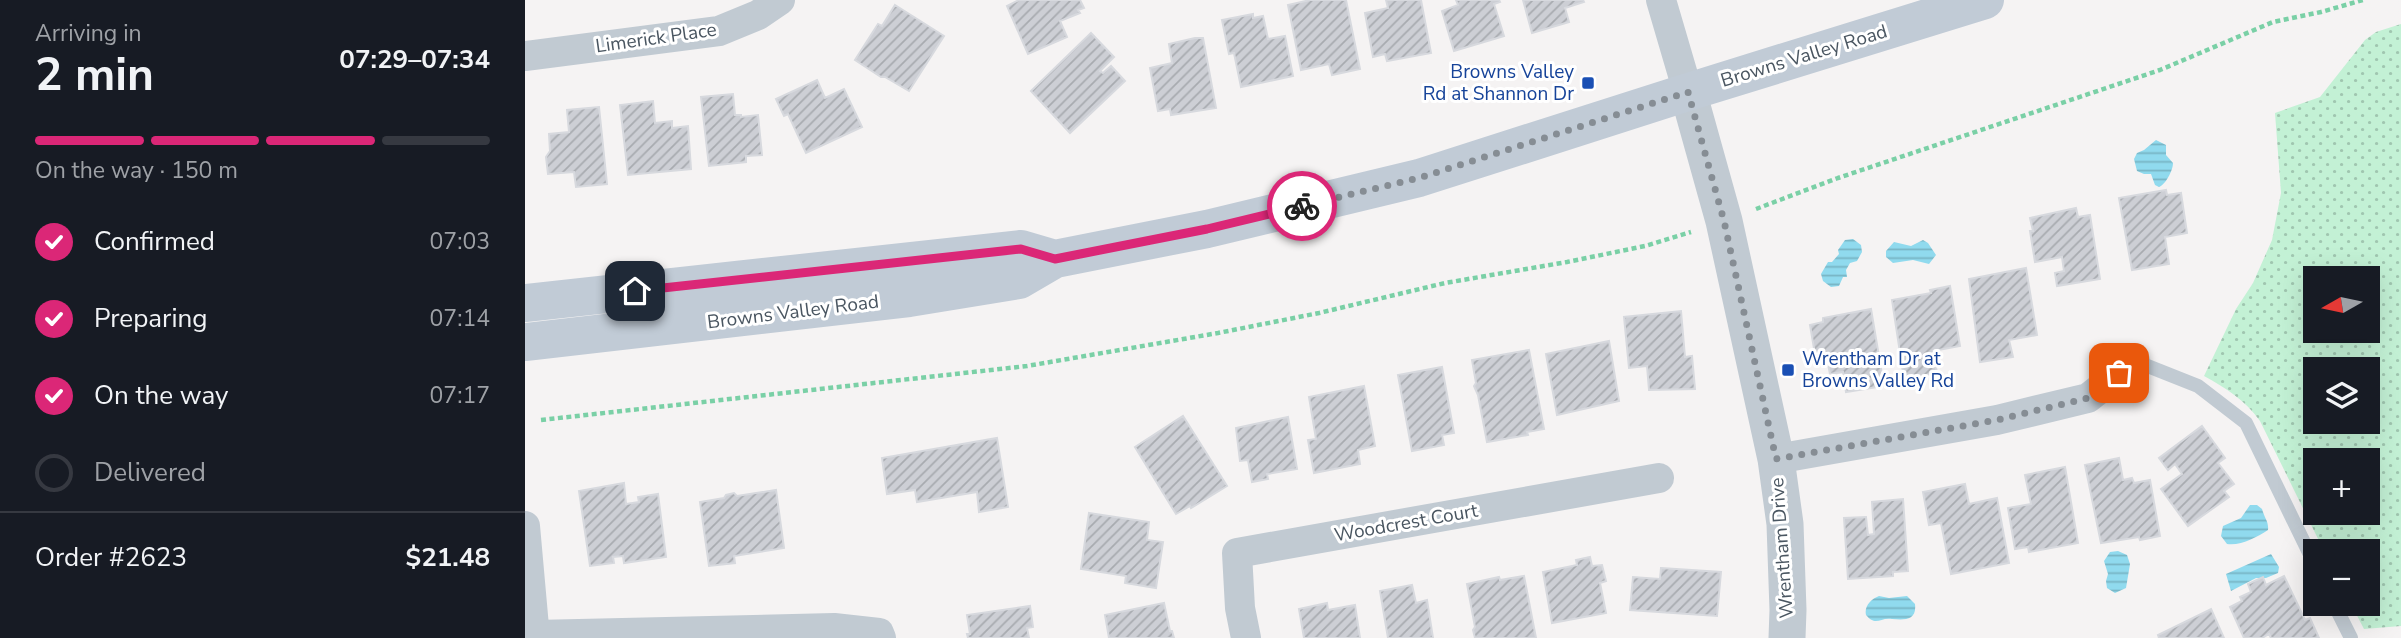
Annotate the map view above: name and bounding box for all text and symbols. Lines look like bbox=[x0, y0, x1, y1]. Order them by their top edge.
street label: Limerick Place bbox=[594, 17, 718, 59]
text: Arriving in bbox=[35, 18, 142, 49]
street label: Browns Valley Road bbox=[1718, 18, 1890, 94]
text: 07:29–07:34 bbox=[339, 42, 490, 77]
text: 2 min bbox=[35, 43, 154, 106]
place label: Browns Valley Rd at Shannon Dr bbox=[1423, 59, 1574, 107]
marker: Browns Valley Rd at Shannon Dr bbox=[1580, 75, 1596, 91]
text: On the way · 150 m bbox=[35, 155, 238, 186]
courier bbox=[1267, 171, 1337, 241]
icon: bike bbox=[1283, 187, 1321, 225]
icon: check bbox=[35, 223, 73, 261]
text: Confirmed bbox=[94, 224, 215, 259]
text: 07:03 bbox=[430, 226, 490, 257]
pin bbox=[605, 261, 665, 321]
north arrow bbox=[2303, 266, 2380, 343]
map controls bbox=[2303, 266, 2380, 616]
icon: home bbox=[616, 272, 654, 310]
street label: Browns Valley Road bbox=[706, 289, 880, 335]
icon: check bbox=[35, 300, 73, 338]
text: Preparing bbox=[94, 301, 207, 336]
text: 07:14 bbox=[430, 303, 490, 334]
pin bbox=[2089, 343, 2149, 403]
place label: Wrentham Dr at Browns Valley Rd bbox=[1802, 346, 1954, 394]
icon: bag bbox=[2100, 354, 2138, 392]
button: layers bbox=[2303, 357, 2380, 434]
marker: Wrentham Dr at Browns Valley Rd bbox=[1780, 362, 1796, 378]
icon: check bbox=[35, 377, 73, 415]
text: On the way bbox=[94, 378, 228, 413]
text: 07:17 bbox=[430, 380, 490, 411]
button: + bbox=[2303, 448, 2380, 525]
text: Delivered bbox=[94, 455, 206, 490]
street label: Wrentham Drive bbox=[1764, 477, 1800, 619]
street label: Woodcrest Court bbox=[1332, 498, 1480, 548]
button: − bbox=[2303, 539, 2380, 616]
text: Order #2623 bbox=[35, 540, 187, 575]
text: $21.48 bbox=[406, 540, 490, 575]

